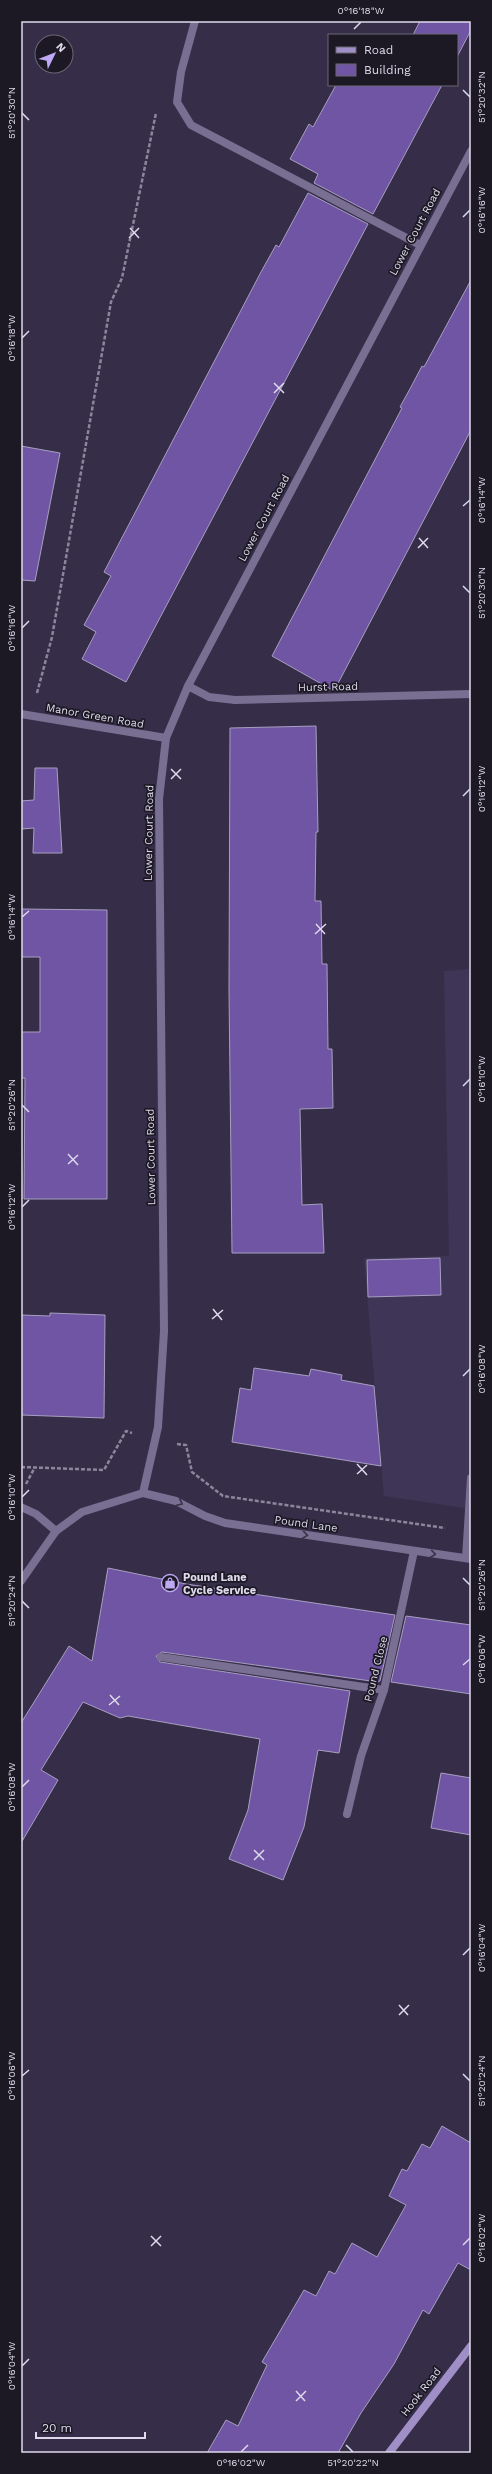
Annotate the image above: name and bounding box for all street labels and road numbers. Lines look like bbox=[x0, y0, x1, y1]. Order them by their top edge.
street label: Lower Court Road bbox=[387, 186, 443, 278]
street label: Lower Court Road bbox=[236, 472, 292, 564]
street label: Hurst Road bbox=[298, 680, 358, 694]
street label: Manor Green Road bbox=[45, 701, 145, 731]
street label: Lower Court Road bbox=[142, 785, 156, 881]
street label: Lower Court Road bbox=[144, 1109, 158, 1205]
street label: Pound Lane bbox=[274, 1513, 338, 1535]
street label: Pound Close bbox=[362, 1635, 390, 1703]
street label: Hook Road bbox=[398, 2365, 444, 2419]

